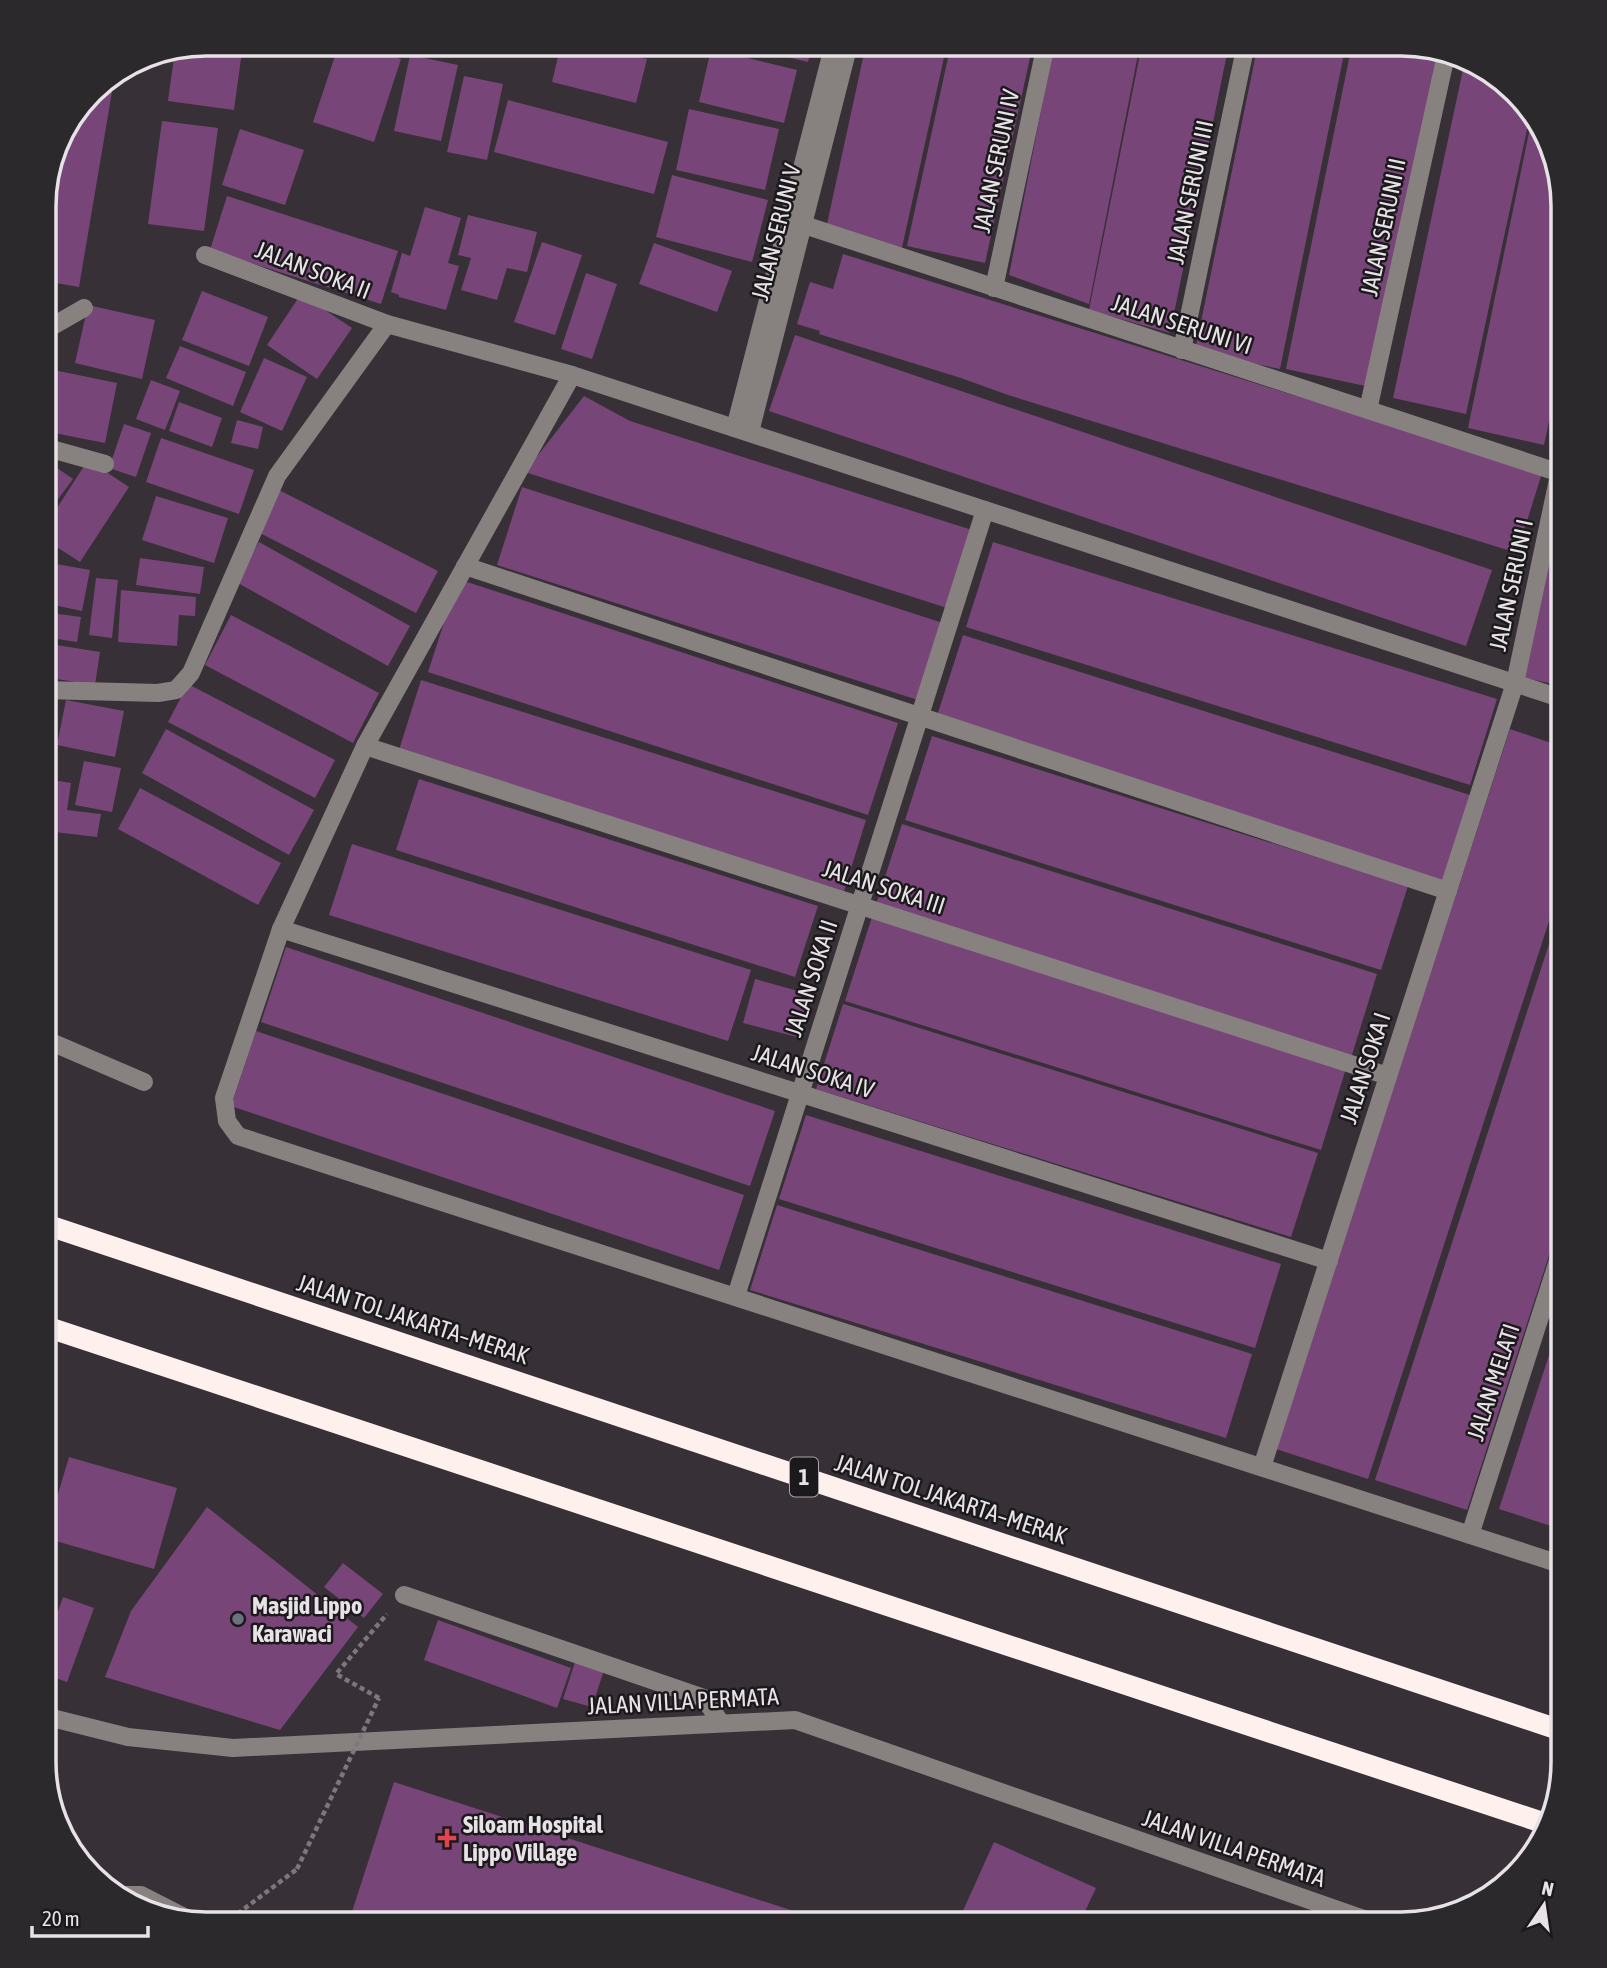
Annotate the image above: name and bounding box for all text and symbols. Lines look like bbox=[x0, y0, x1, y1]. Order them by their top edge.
street label: JALAN SERUNI IV bbox=[968, 87, 1024, 235]
street label: JALAN SERUNI III bbox=[1162, 118, 1218, 266]
street label: JALAN SERUNI II bbox=[1355, 156, 1411, 298]
street label: JALAN SERUNI V bbox=[746, 161, 806, 303]
street label: JALAN SOKA II bbox=[252, 236, 374, 304]
street label: JALAN SERUNI VI bbox=[1108, 289, 1256, 359]
street label: JALAN SERUNI I bbox=[1484, 517, 1538, 653]
street label: JALAN SOKA III bbox=[819, 855, 949, 919]
street label: JALAN SOKA II bbox=[779, 916, 843, 1040]
street label: JALAN SOKA I bbox=[1334, 1009, 1396, 1127]
street label: JALAN SOKA IV bbox=[749, 1039, 878, 1103]
street label: JALAN TOL JAKARTA–MERAK bbox=[294, 1269, 533, 1369]
street label: JALAN MELATI bbox=[1461, 1320, 1525, 1444]
street label: JALAN TOL JAKARTA–MERAK bbox=[832, 1449, 1071, 1549]
road number: 1 bbox=[790, 1458, 818, 1496]
place label: Masjid Lippo Karawaci bbox=[252, 1592, 362, 1647]
marker: Masjid Lippo Karawaci bbox=[230, 1611, 246, 1627]
street label: JALAN VILLA PERMATA bbox=[587, 1682, 780, 1719]
street label: JALAN VILLA PERMATA bbox=[1139, 1804, 1329, 1892]
place label: Siloam Hospital Lippo Village bbox=[463, 1811, 603, 1866]
marker: Siloam Hospital Lippo Village bbox=[437, 1828, 457, 1848]
north arrow bbox=[1509, 1870, 1579, 1940]
text: N bbox=[1540, 1876, 1556, 1900]
scale bar bbox=[32, 1895, 147, 1939]
text: 20 m bbox=[42, 1906, 80, 1930]

